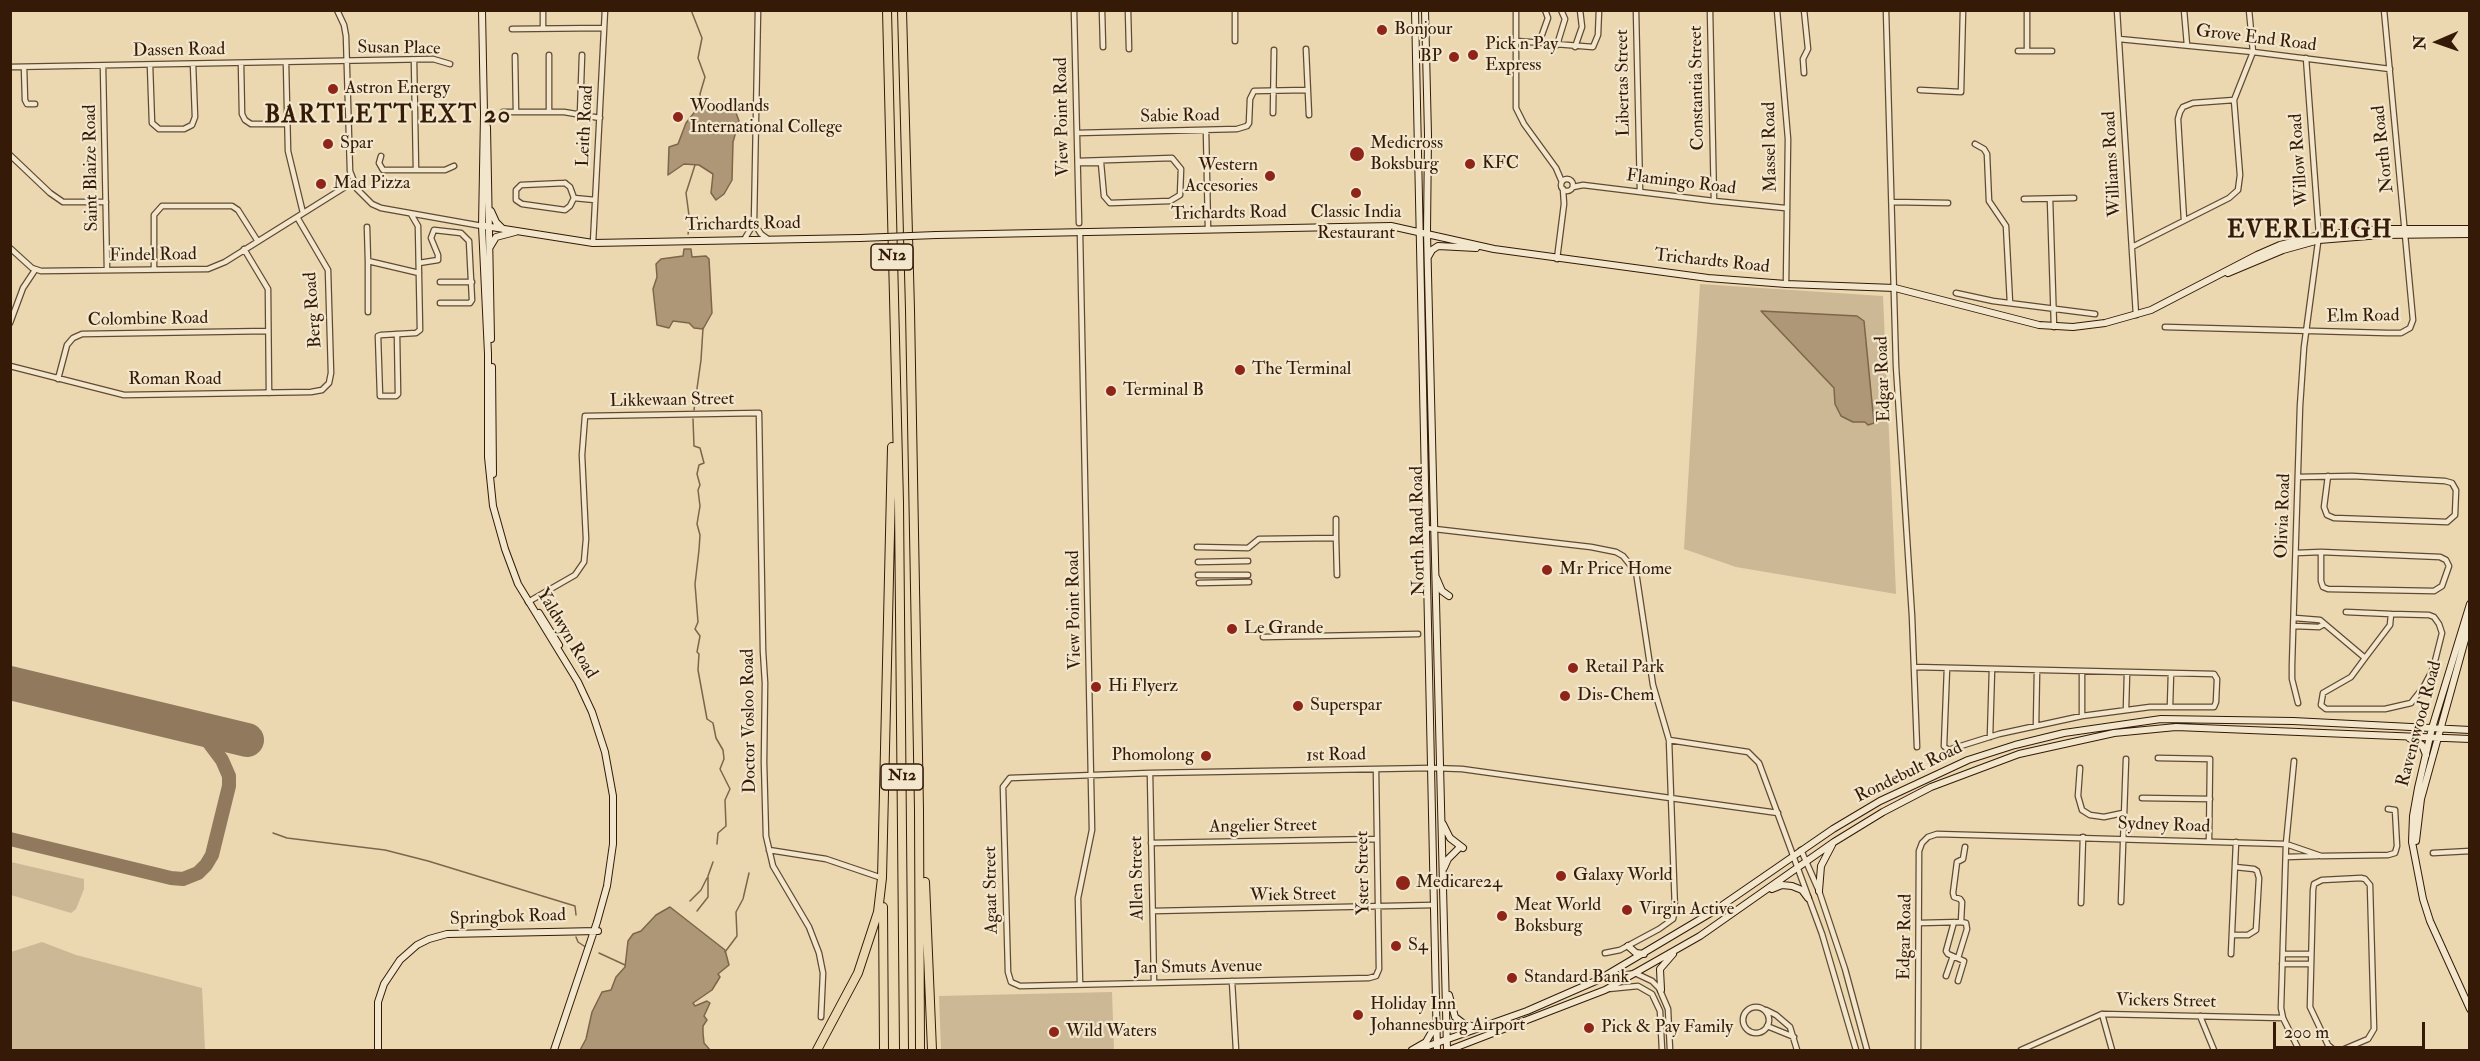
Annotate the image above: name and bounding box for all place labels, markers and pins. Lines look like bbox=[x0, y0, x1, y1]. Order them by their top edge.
place label: Bonjour bbox=[1394, 19, 1453, 41]
marker: Bonjour bbox=[1375, 23, 1389, 37]
place label: Pick n Pay Express bbox=[1485, 34, 1558, 76]
place label: BP bbox=[1420, 46, 1442, 68]
marker: Pick n Pay Express bbox=[1466, 48, 1480, 62]
marker: BP bbox=[1447, 50, 1461, 64]
place label: Astron Energy bbox=[345, 78, 450, 100]
marker: Astron Energy bbox=[326, 82, 340, 96]
place label: Woodlands International College bbox=[690, 96, 842, 138]
marker: Woodlands International College bbox=[671, 110, 685, 124]
place label: Spar bbox=[340, 133, 373, 155]
place label: Medicross Boksburg bbox=[1370, 133, 1443, 176]
marker: Spar bbox=[321, 137, 335, 151]
marker: Medicross Boksburg bbox=[1348, 145, 1366, 163]
place label: KFC bbox=[1482, 153, 1519, 175]
place label: Western Accesories bbox=[1185, 155, 1258, 198]
marker: KFC bbox=[1463, 157, 1477, 171]
marker: Western Accesories bbox=[1263, 169, 1277, 183]
place label: Mad Pizza bbox=[333, 173, 410, 195]
marker: Mad Pizza bbox=[314, 177, 328, 191]
marker: Classic India Restaurant bbox=[1349, 186, 1363, 200]
place label: Classic India Restaurant bbox=[1311, 202, 1401, 244]
place label: The Terminal bbox=[1252, 359, 1351, 381]
marker: The Terminal bbox=[1233, 363, 1247, 377]
place label: Terminal B bbox=[1123, 380, 1204, 402]
marker: Terminal B bbox=[1104, 384, 1118, 398]
place label: Mr Price Home bbox=[1559, 559, 1672, 581]
marker: Mr Price Home bbox=[1540, 563, 1554, 577]
place label: Le Grande bbox=[1244, 618, 1323, 640]
marker: Le Grande bbox=[1225, 622, 1239, 636]
place label: Retail Park bbox=[1585, 657, 1664, 679]
marker: Retail Park bbox=[1566, 661, 1580, 675]
place label: Hi Flyerz bbox=[1108, 676, 1178, 698]
marker: Hi Flyerz bbox=[1089, 680, 1103, 694]
place label: Dis-Chem bbox=[1577, 685, 1654, 707]
marker: Dis-Chem bbox=[1558, 689, 1572, 703]
place label: Superspar bbox=[1310, 695, 1382, 717]
marker: Superspar bbox=[1291, 699, 1305, 713]
place label: Phomolong bbox=[1112, 745, 1194, 767]
marker: Phomolong bbox=[1199, 749, 1213, 763]
place label: Galaxy World bbox=[1573, 865, 1673, 887]
marker: Galaxy World bbox=[1554, 869, 1568, 883]
place label: Medicare24 bbox=[1416, 872, 1502, 894]
marker: Medicare24 bbox=[1394, 874, 1412, 892]
place label: Meat World Boksburg bbox=[1514, 895, 1601, 938]
place label: Virgin Active bbox=[1639, 899, 1734, 921]
marker: Virgin Active bbox=[1620, 903, 1634, 917]
marker: Meat World Boksburg bbox=[1495, 909, 1509, 923]
place label: S4 bbox=[1408, 935, 1428, 957]
marker: S4 bbox=[1389, 939, 1403, 953]
place label: Standard Bank bbox=[1524, 967, 1629, 989]
marker: Standard Bank bbox=[1505, 971, 1519, 985]
place label: Holiday Inn Johannesburg Airport bbox=[1370, 994, 1525, 1036]
marker: Holiday Inn Johannesburg Airport bbox=[1351, 1008, 1365, 1022]
place label: Pick & Pay Family bbox=[1601, 1017, 1733, 1039]
place label: Wild Waters bbox=[1066, 1021, 1157, 1043]
marker: Pick & Pay Family bbox=[1582, 1021, 1596, 1035]
marker: Wild Waters bbox=[1047, 1025, 1061, 1039]

